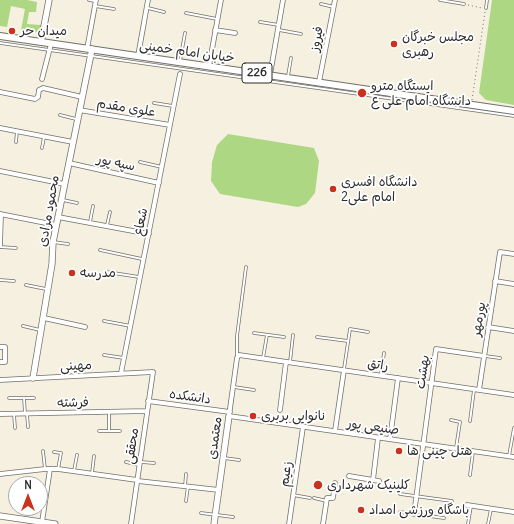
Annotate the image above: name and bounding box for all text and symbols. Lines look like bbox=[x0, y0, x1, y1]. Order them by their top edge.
place label: میدان حر bbox=[20, 23, 67, 39]
street label: فیروز bbox=[307, 25, 327, 53]
marker: میدان حر bbox=[7, 26, 17, 36]
place label: مجلس خبرگان رهبری bbox=[402, 29, 474, 60]
street label: خیابان امام خمینی bbox=[138, 38, 236, 66]
marker: مجلس خبرگان رهبری bbox=[389, 39, 399, 49]
road number: 226 bbox=[242, 63, 272, 83]
place label: ایستگاه مترو دانشگاه امام علی ع bbox=[371, 78, 471, 109]
marker: ایستگاه مترو دانشگاه امام علی ع bbox=[356, 87, 368, 99]
street label: علوی مقدم bbox=[96, 96, 156, 120]
street label: سپه پور bbox=[95, 151, 137, 175]
street label: محمود مرادی bbox=[35, 174, 63, 248]
place label: دانشگاه افسری امام علی2 bbox=[341, 174, 418, 205]
marker: دانشگاه افسری امام علی2 bbox=[328, 184, 338, 194]
street label: شعاع bbox=[131, 207, 151, 237]
place label: مدرسه bbox=[80, 265, 116, 281]
marker: مدرسه bbox=[67, 268, 77, 278]
street label: پورمهر bbox=[469, 301, 489, 337]
street label: بهشت bbox=[413, 354, 433, 390]
street label: راتق bbox=[367, 356, 389, 374]
street label: مهینی bbox=[60, 357, 92, 375]
street label: دانشکده bbox=[168, 386, 212, 408]
street label: فرشته bbox=[57, 395, 89, 411]
place label: نانوایی بربری bbox=[261, 408, 326, 424]
marker: نانوایی بربری bbox=[248, 411, 258, 421]
street label: معتمدی bbox=[204, 416, 226, 460]
street label: صنیعی پور bbox=[346, 416, 400, 438]
street label: محققی bbox=[122, 427, 142, 465]
place label: هتل چینی ها bbox=[407, 443, 472, 459]
marker: هتل چینی ها bbox=[394, 446, 404, 456]
street label: زعیم bbox=[276, 460, 296, 488]
north arrow bbox=[8, 476, 48, 516]
place label: کلینیک شهرداری bbox=[327, 477, 410, 493]
text: N bbox=[24, 478, 32, 492]
marker: کلینیک شهرداری bbox=[312, 479, 324, 491]
place label: باشگاه ورزشی امداد bbox=[369, 502, 469, 518]
marker: باشگاه ورزشی امداد bbox=[356, 505, 366, 515]

